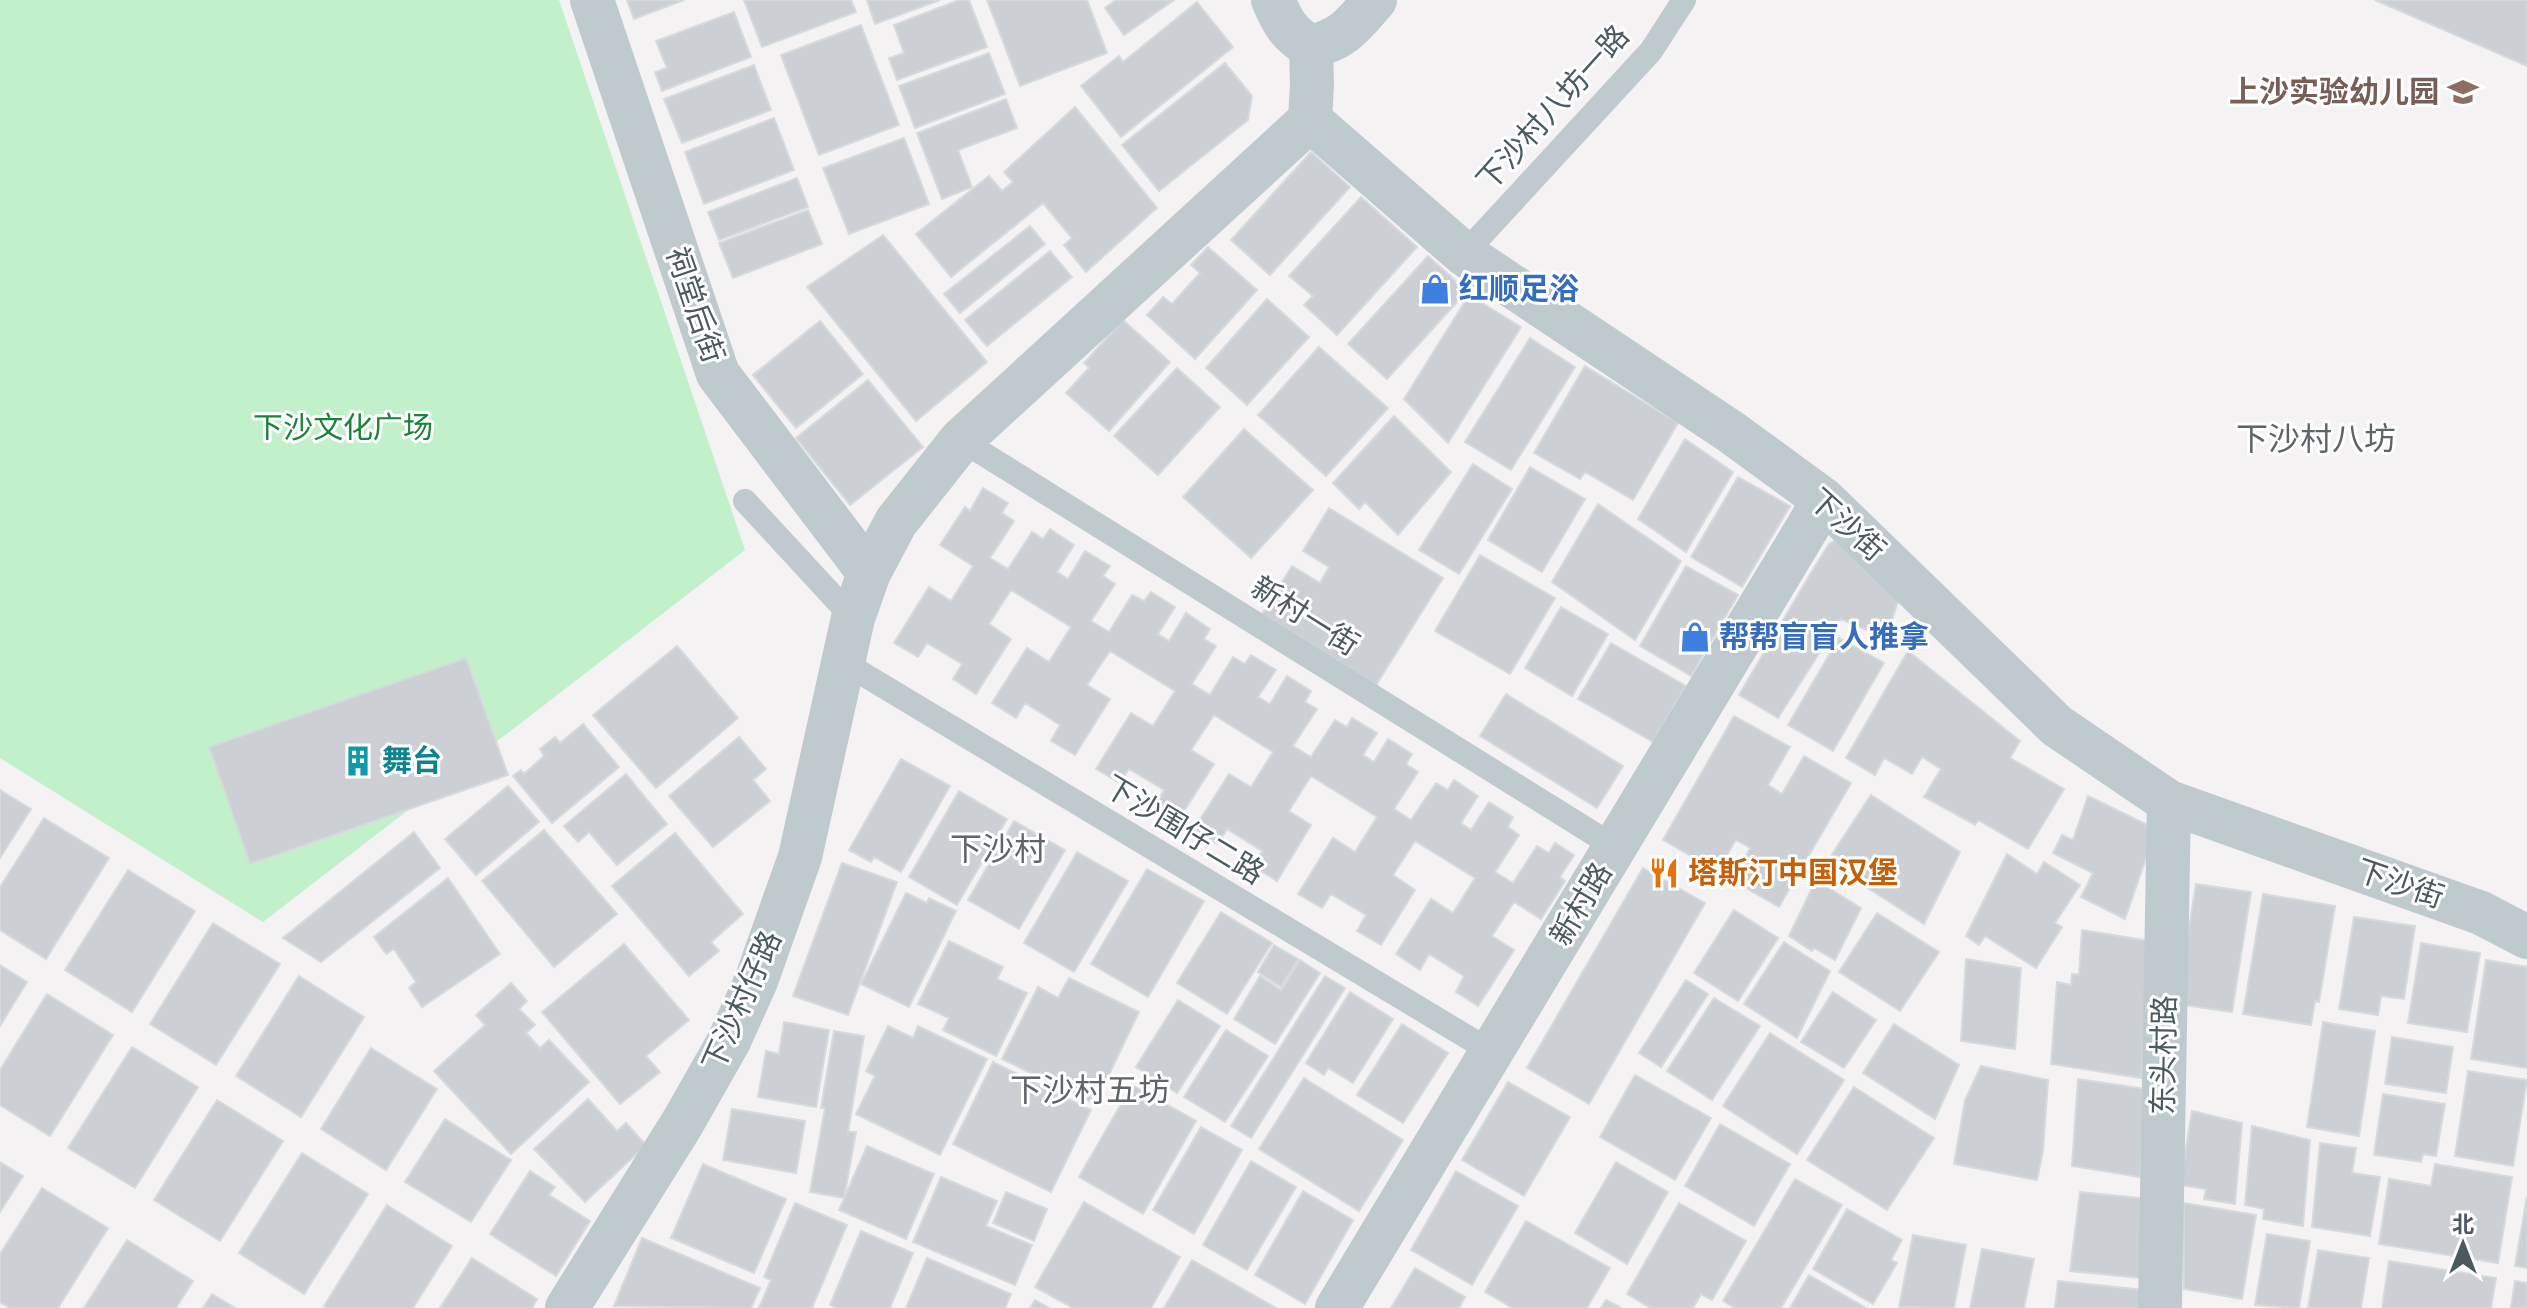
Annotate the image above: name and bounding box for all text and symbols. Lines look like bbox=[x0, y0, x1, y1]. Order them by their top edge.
street label: 下沙村八坊一路 bbox=[1469, 17, 1637, 198]
place label: 上沙实验幼儿园 bbox=[2229, 73, 2439, 110]
school or university icon: 上沙实验幼儿园 bbox=[2446, 75, 2480, 109]
street label: 祠堂后街 bbox=[658, 242, 732, 368]
place label: 红顺足浴 bbox=[1459, 270, 1579, 307]
shop icon: 红顺足浴 bbox=[1418, 272, 1452, 306]
park label: 下沙文化广场 bbox=[253, 409, 433, 446]
district label: 下沙村八坊 bbox=[2236, 420, 2396, 458]
street label: 下沙街 bbox=[1802, 481, 1893, 568]
street label: 新村一街 bbox=[1245, 568, 1366, 663]
place label: 帮帮盲盲人推拿 bbox=[1719, 618, 1929, 655]
shop icon: 帮帮盲盲人推拿 bbox=[1678, 620, 1712, 654]
place label: 舞台 bbox=[382, 742, 442, 779]
building icon: 舞台 bbox=[341, 744, 375, 778]
street label: 下沙围仔二路 bbox=[1098, 767, 1271, 892]
district label: 下沙村 bbox=[950, 830, 1046, 868]
street label: 下沙街 bbox=[2352, 851, 2449, 916]
place label: 塔斯汀中国汉堡 bbox=[1688, 854, 1898, 891]
street label: 新村路 bbox=[1542, 856, 1620, 952]
restaurant icon: 塔斯汀中国汉堡 bbox=[1647, 856, 1681, 890]
street label: 下沙村仔路 bbox=[694, 925, 789, 1077]
street label: 东头村路 bbox=[2144, 995, 2183, 1115]
district label: 下沙村五坊 bbox=[1010, 1071, 1170, 1109]
north arrow bbox=[2423, 1204, 2503, 1284]
text: 北 bbox=[2452, 1211, 2474, 1238]

